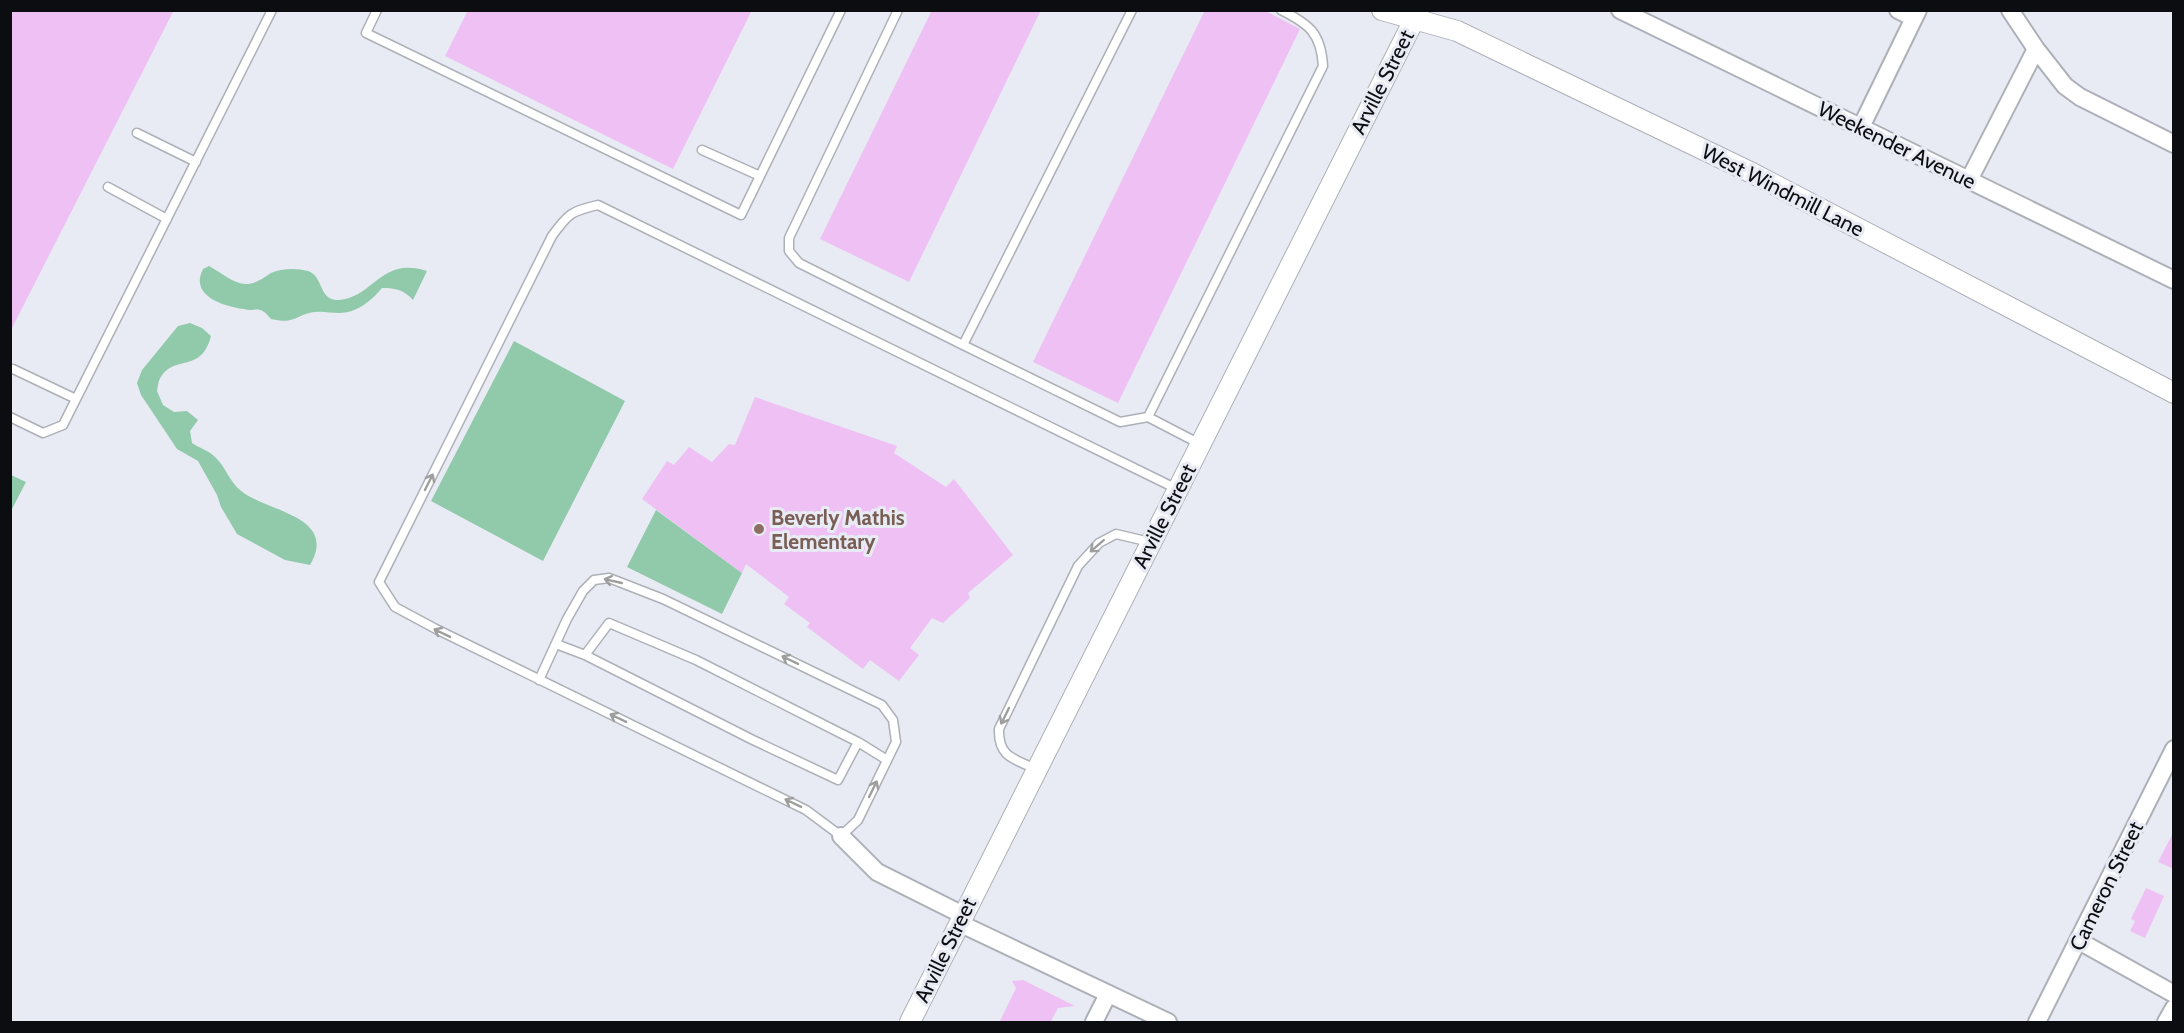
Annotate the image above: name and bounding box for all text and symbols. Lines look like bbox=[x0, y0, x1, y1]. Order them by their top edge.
street label: Arville Street bbox=[1345, 26, 1419, 138]
street label: Weekender Avenue bbox=[1814, 96, 1980, 194]
street label: West Windmill Lane bbox=[1698, 138, 1868, 242]
street label: Arville Street bbox=[1127, 460, 1201, 572]
one-way arrow bbox=[423, 473, 435, 491]
place label: Beverly Mathis Elementary bbox=[771, 505, 905, 554]
marker: Beverly Mathis Elementary bbox=[752, 522, 766, 536]
one-way arrow bbox=[1090, 539, 1106, 553]
one-way arrow bbox=[604, 575, 623, 586]
one-way arrow bbox=[434, 626, 452, 638]
one-way arrow bbox=[782, 654, 800, 666]
one-way arrow bbox=[998, 707, 1010, 725]
one-way arrow bbox=[609, 712, 627, 723]
one-way arrow bbox=[868, 780, 880, 798]
one-way arrow bbox=[784, 797, 802, 809]
street label: Cameron Street bbox=[2064, 817, 2148, 955]
street label: Arville Street bbox=[909, 893, 981, 1007]

